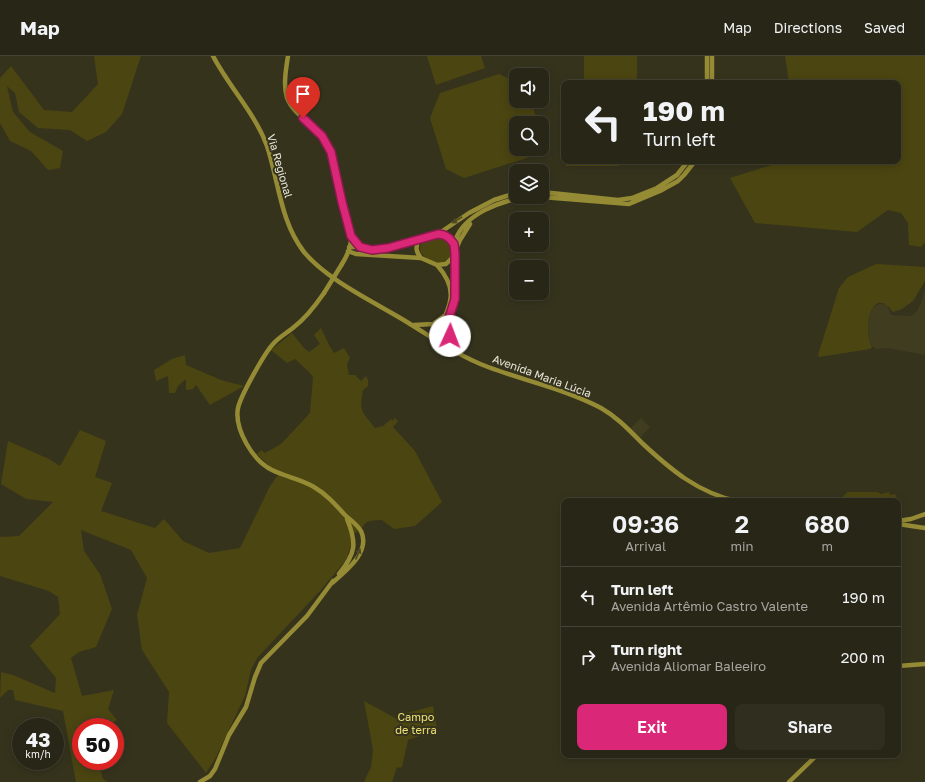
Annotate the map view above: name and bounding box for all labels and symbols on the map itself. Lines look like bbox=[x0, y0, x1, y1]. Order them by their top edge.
pin bbox=[286, 77, 320, 118]
street label: Via Regional bbox=[265, 132, 296, 200]
one-way arrow bbox=[451, 217, 463, 224]
position arrow bbox=[429, 315, 471, 357]
street label: Avenida Maria Lúcia bbox=[491, 352, 593, 399]
one-way arrow bbox=[355, 549, 361, 560]
park label: Campo de terra bbox=[395, 710, 437, 736]
speed limit sign: 50 bbox=[72, 718, 124, 770]

